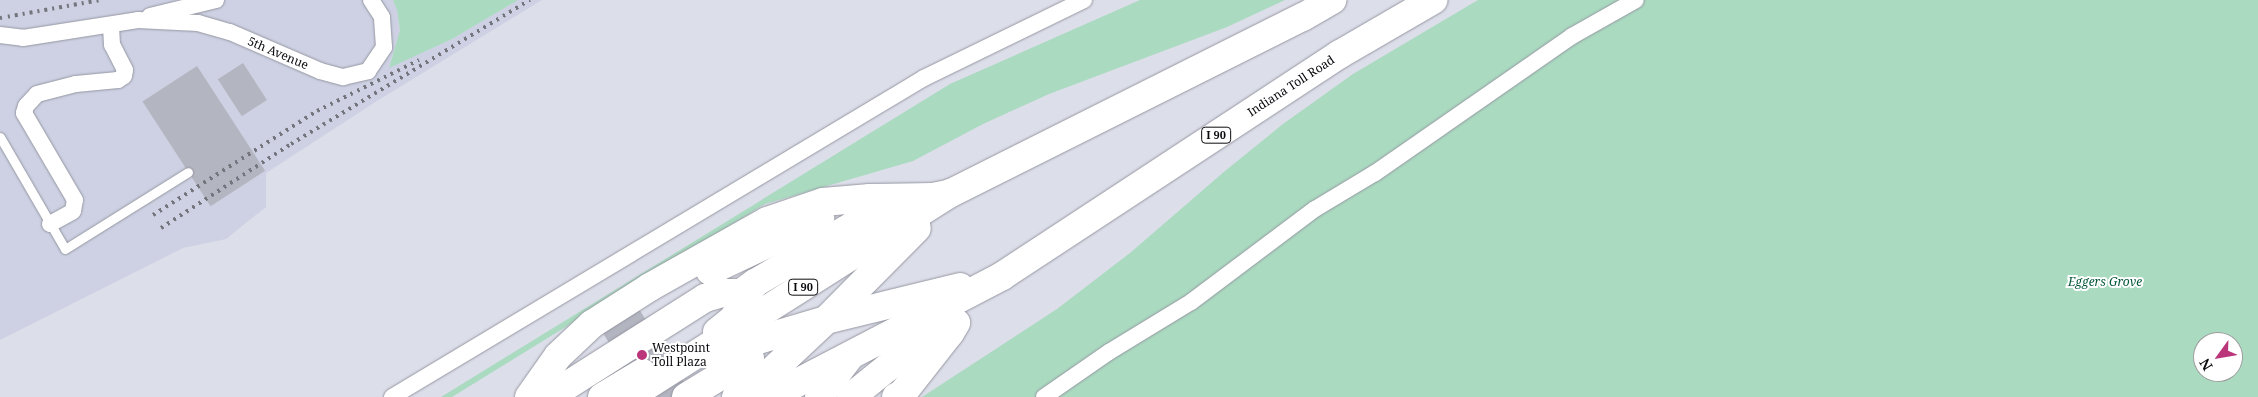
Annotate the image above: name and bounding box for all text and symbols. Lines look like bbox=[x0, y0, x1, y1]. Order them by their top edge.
street label: 5th Avenue bbox=[245, 34, 311, 72]
street label: Indiana Toll Road bbox=[1245, 52, 1337, 120]
road number: I 90 bbox=[1201, 126, 1231, 144]
park label: Eggers Grove bbox=[2068, 275, 2142, 289]
road number: I 90 bbox=[788, 278, 818, 296]
north arrow bbox=[2193, 332, 2243, 382]
place label: Westpoint Toll Plaza bbox=[652, 341, 710, 369]
marker: Westpoint Toll Plaza bbox=[636, 349, 648, 361]
text: N bbox=[2195, 355, 2217, 374]

